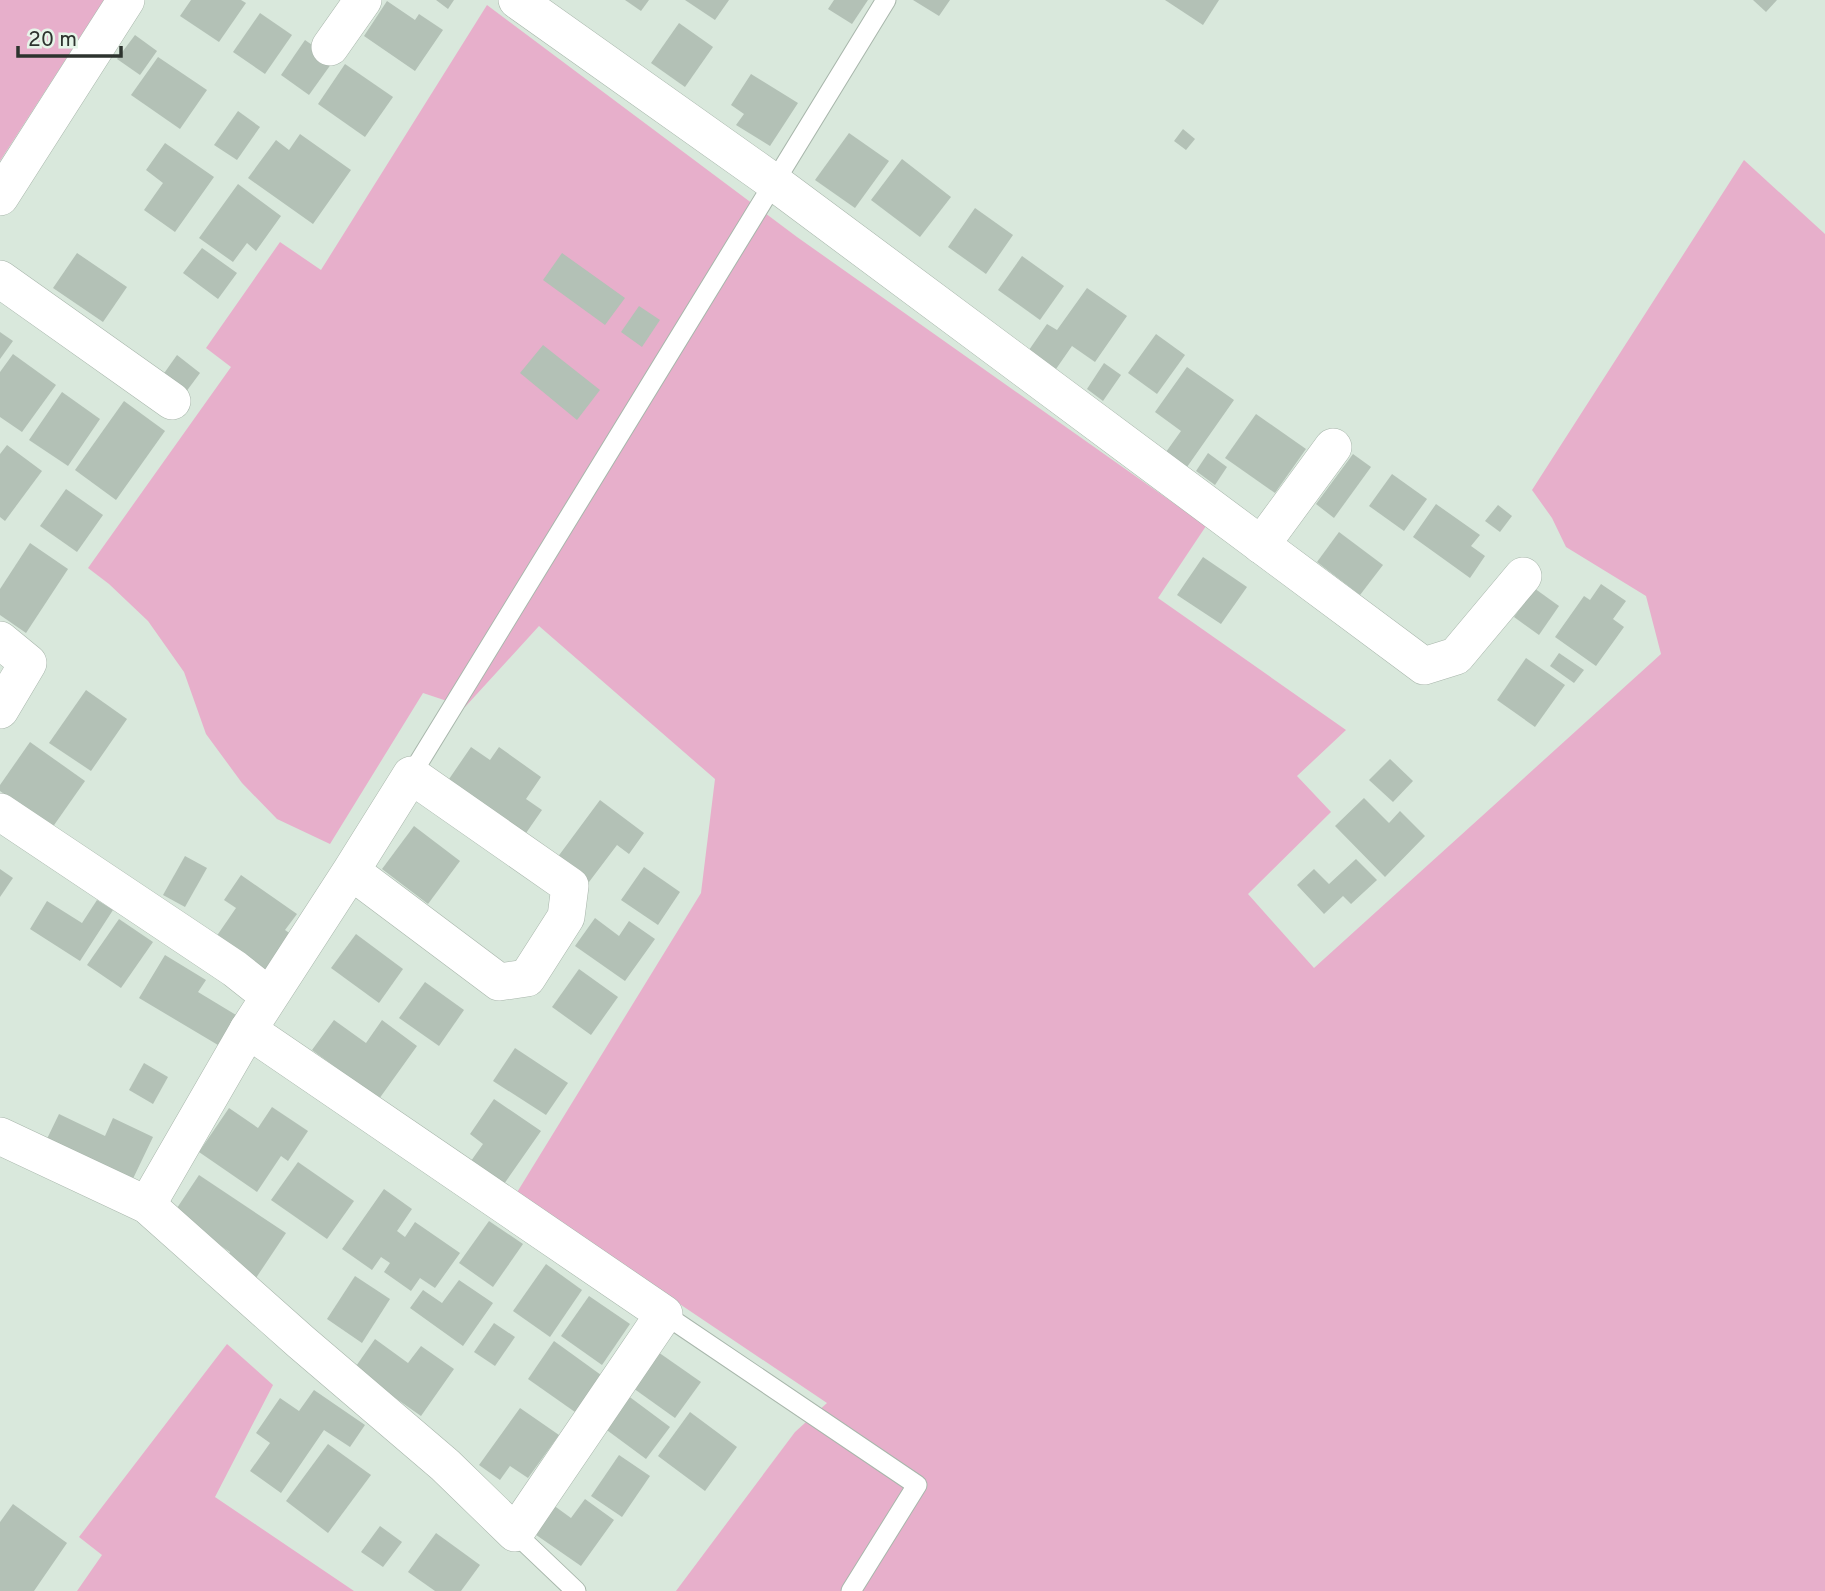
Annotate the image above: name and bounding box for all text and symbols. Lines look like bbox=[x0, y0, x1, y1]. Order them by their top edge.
scale bar bbox=[18, 14, 121, 58]
text: 20 m bbox=[28, 27, 77, 54]

